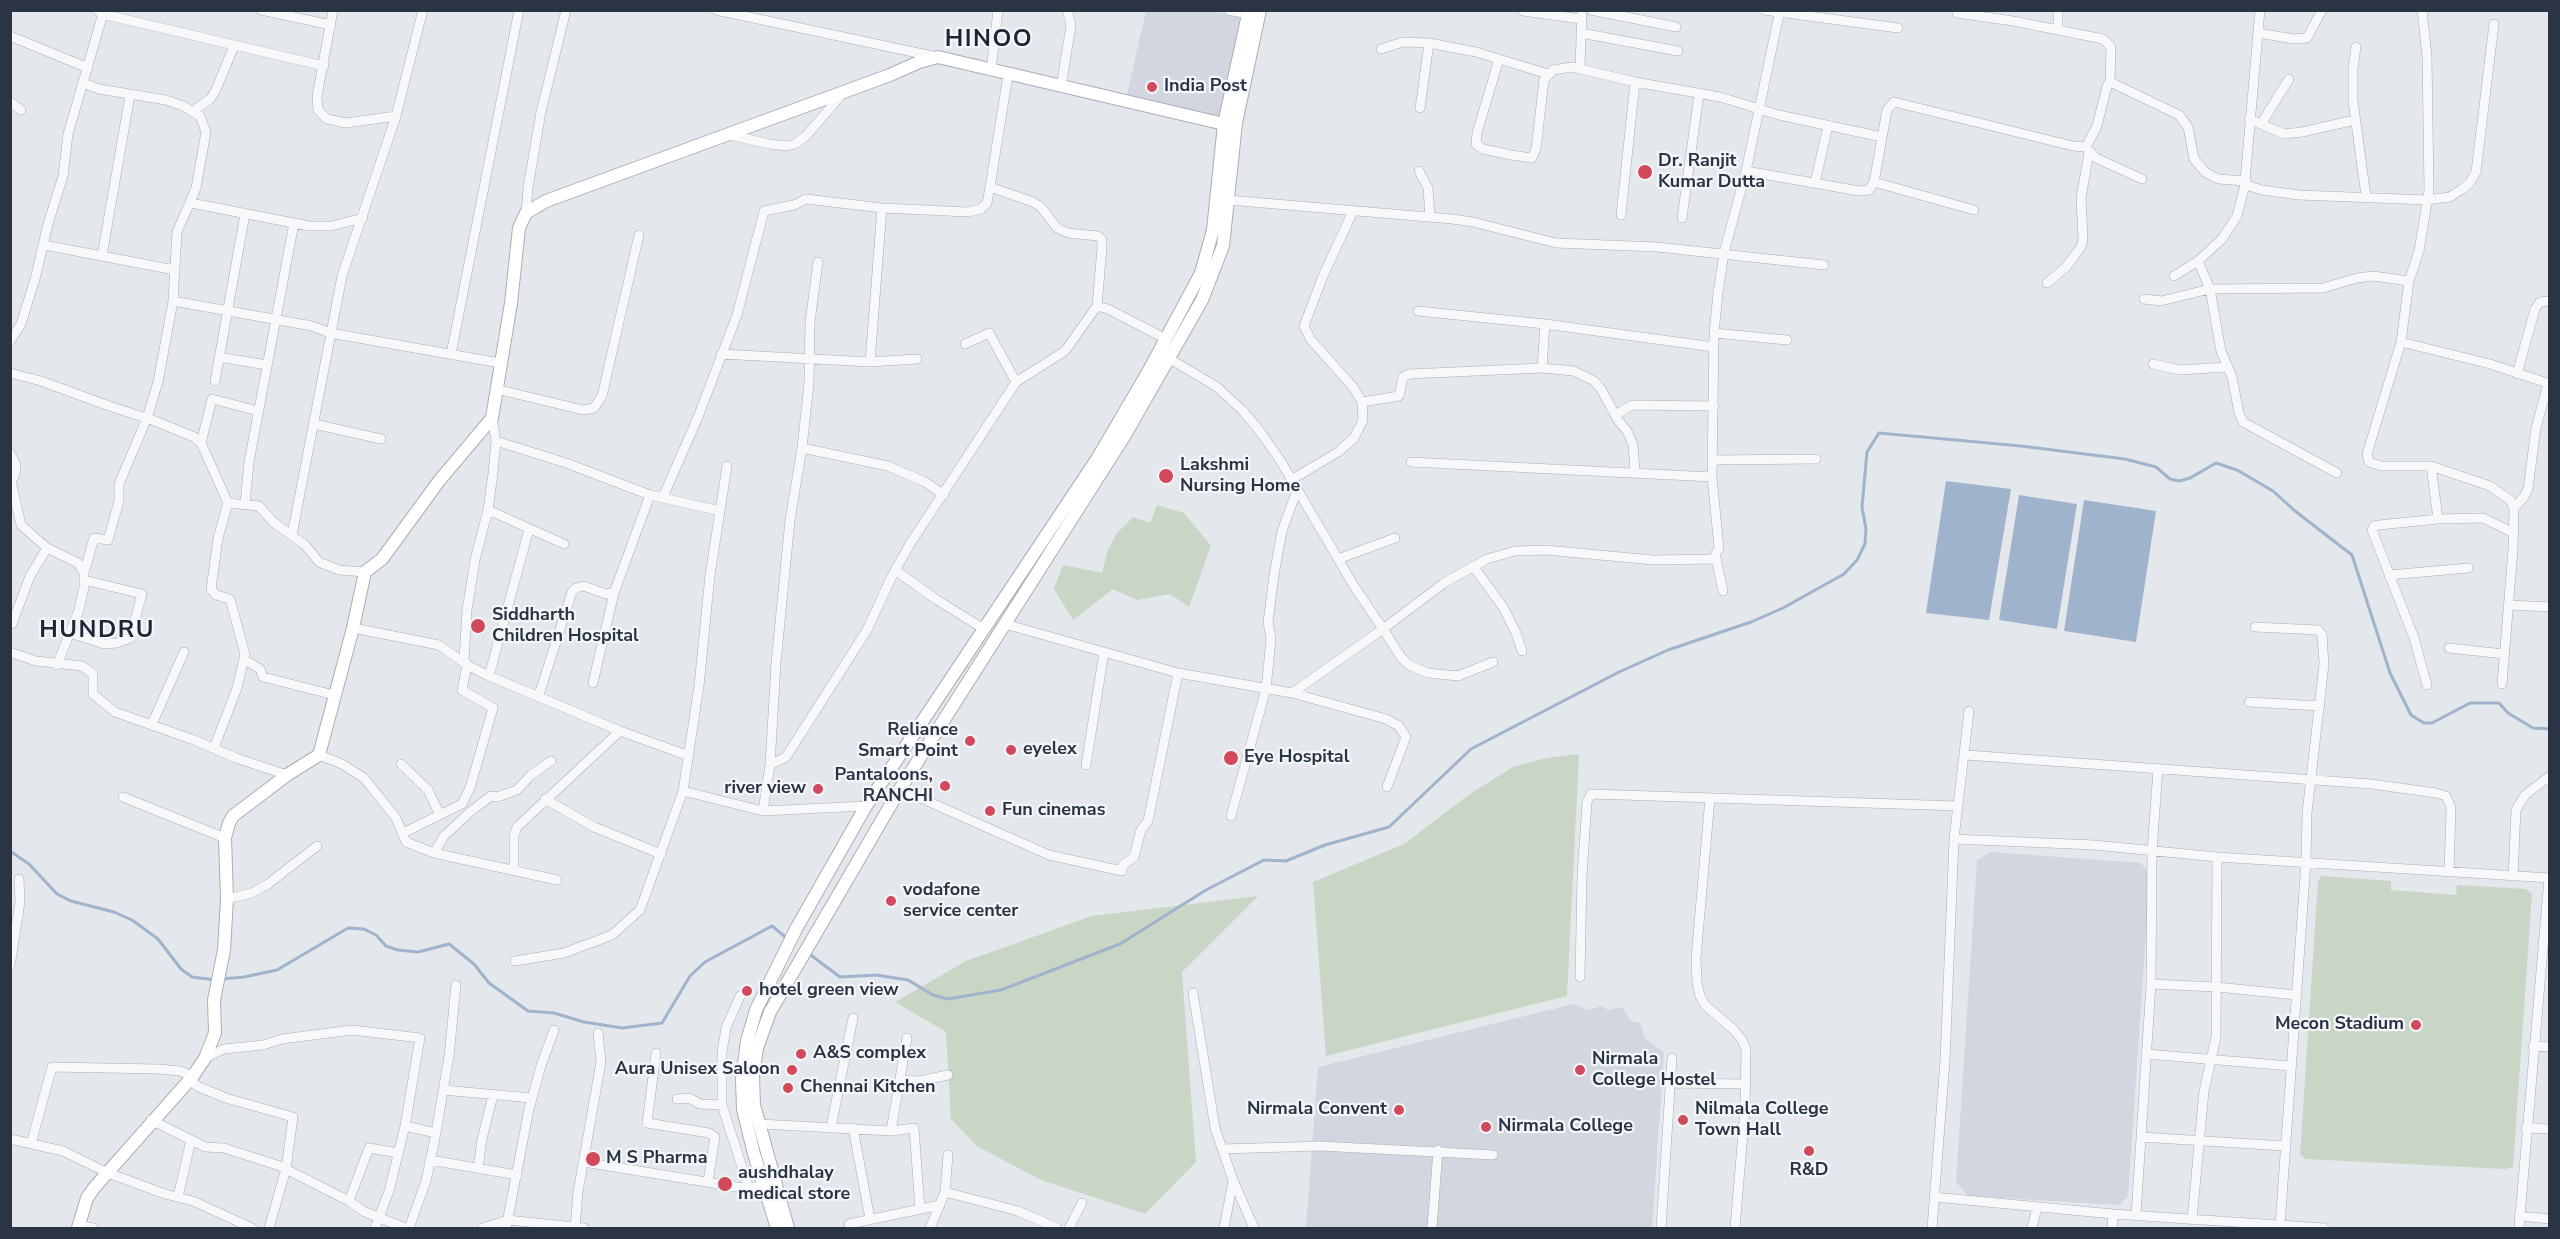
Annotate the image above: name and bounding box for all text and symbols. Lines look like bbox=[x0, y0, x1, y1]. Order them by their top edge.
district label: HINOO bbox=[945, 26, 1033, 54]
place label: India Post bbox=[1164, 76, 1247, 98]
marker: India Post bbox=[1145, 80, 1159, 94]
place label: Dr. Ranjit Kumar Dutta bbox=[1658, 151, 1765, 194]
marker: Dr. Ranjit Kumar Dutta bbox=[1636, 163, 1654, 181]
place label: Lakshmi Nursing Home bbox=[1180, 455, 1300, 498]
marker: Lakshmi Nursing Home bbox=[1157, 467, 1175, 485]
place label: Siddharth Children Hospital bbox=[492, 605, 639, 648]
district label: HUNDRU bbox=[39, 617, 155, 645]
marker: Siddharth Children Hospital bbox=[469, 617, 487, 635]
place label: Reliance Smart Point bbox=[858, 720, 958, 762]
marker: Reliance Smart Point bbox=[963, 734, 977, 748]
place label: eyelex bbox=[1023, 739, 1077, 761]
marker: eyelex bbox=[1004, 743, 1018, 757]
place label: Eye Hospital bbox=[1244, 747, 1349, 769]
marker: Eye Hospital bbox=[1222, 749, 1240, 767]
place label: Pantaloons, RANCHI bbox=[834, 765, 933, 808]
place label: river view bbox=[724, 778, 806, 800]
marker: Pantaloons, RANCHI bbox=[938, 779, 952, 793]
marker: river view bbox=[811, 782, 825, 796]
place label: Fun cinemas bbox=[1002, 800, 1105, 822]
marker: Fun cinemas bbox=[983, 804, 997, 818]
place label: vodafone service center bbox=[903, 880, 1018, 922]
marker: vodafone service center bbox=[884, 894, 898, 908]
place label: hotel green view bbox=[759, 980, 899, 1002]
marker: hotel green view bbox=[740, 984, 754, 998]
place label: Mecon Stadium bbox=[2275, 1014, 2404, 1036]
marker: Mecon Stadium bbox=[2409, 1018, 2423, 1032]
place label: A&S complex bbox=[813, 1043, 926, 1065]
marker: A&S complex bbox=[794, 1047, 808, 1061]
place label: Nirmala College Hostel bbox=[1592, 1049, 1716, 1092]
place label: Aura Unisex Saloon bbox=[615, 1059, 780, 1081]
marker: Aura Unisex Saloon bbox=[785, 1063, 799, 1077]
marker: Nirmala College Hostel bbox=[1573, 1063, 1587, 1077]
place label: Chennai Kitchen bbox=[800, 1077, 936, 1099]
marker: Chennai Kitchen bbox=[781, 1081, 795, 1095]
place label: Nirmala Convent bbox=[1247, 1099, 1387, 1121]
place label: Nilmala College Town Hall bbox=[1695, 1099, 1829, 1142]
marker: Nirmala Convent bbox=[1392, 1103, 1406, 1117]
marker: Nilmala College Town Hall bbox=[1676, 1113, 1690, 1127]
place label: Nirmala College bbox=[1498, 1116, 1633, 1138]
marker: Nirmala College bbox=[1479, 1120, 1493, 1134]
marker: R&D bbox=[1802, 1144, 1816, 1158]
place label: M S Pharma bbox=[606, 1148, 708, 1170]
marker: M S Pharma bbox=[584, 1150, 602, 1168]
place label: R&D bbox=[1789, 1160, 1829, 1182]
place label: aushdhalay medical store bbox=[738, 1163, 850, 1206]
marker: aushdhalay medical store bbox=[716, 1175, 734, 1193]

